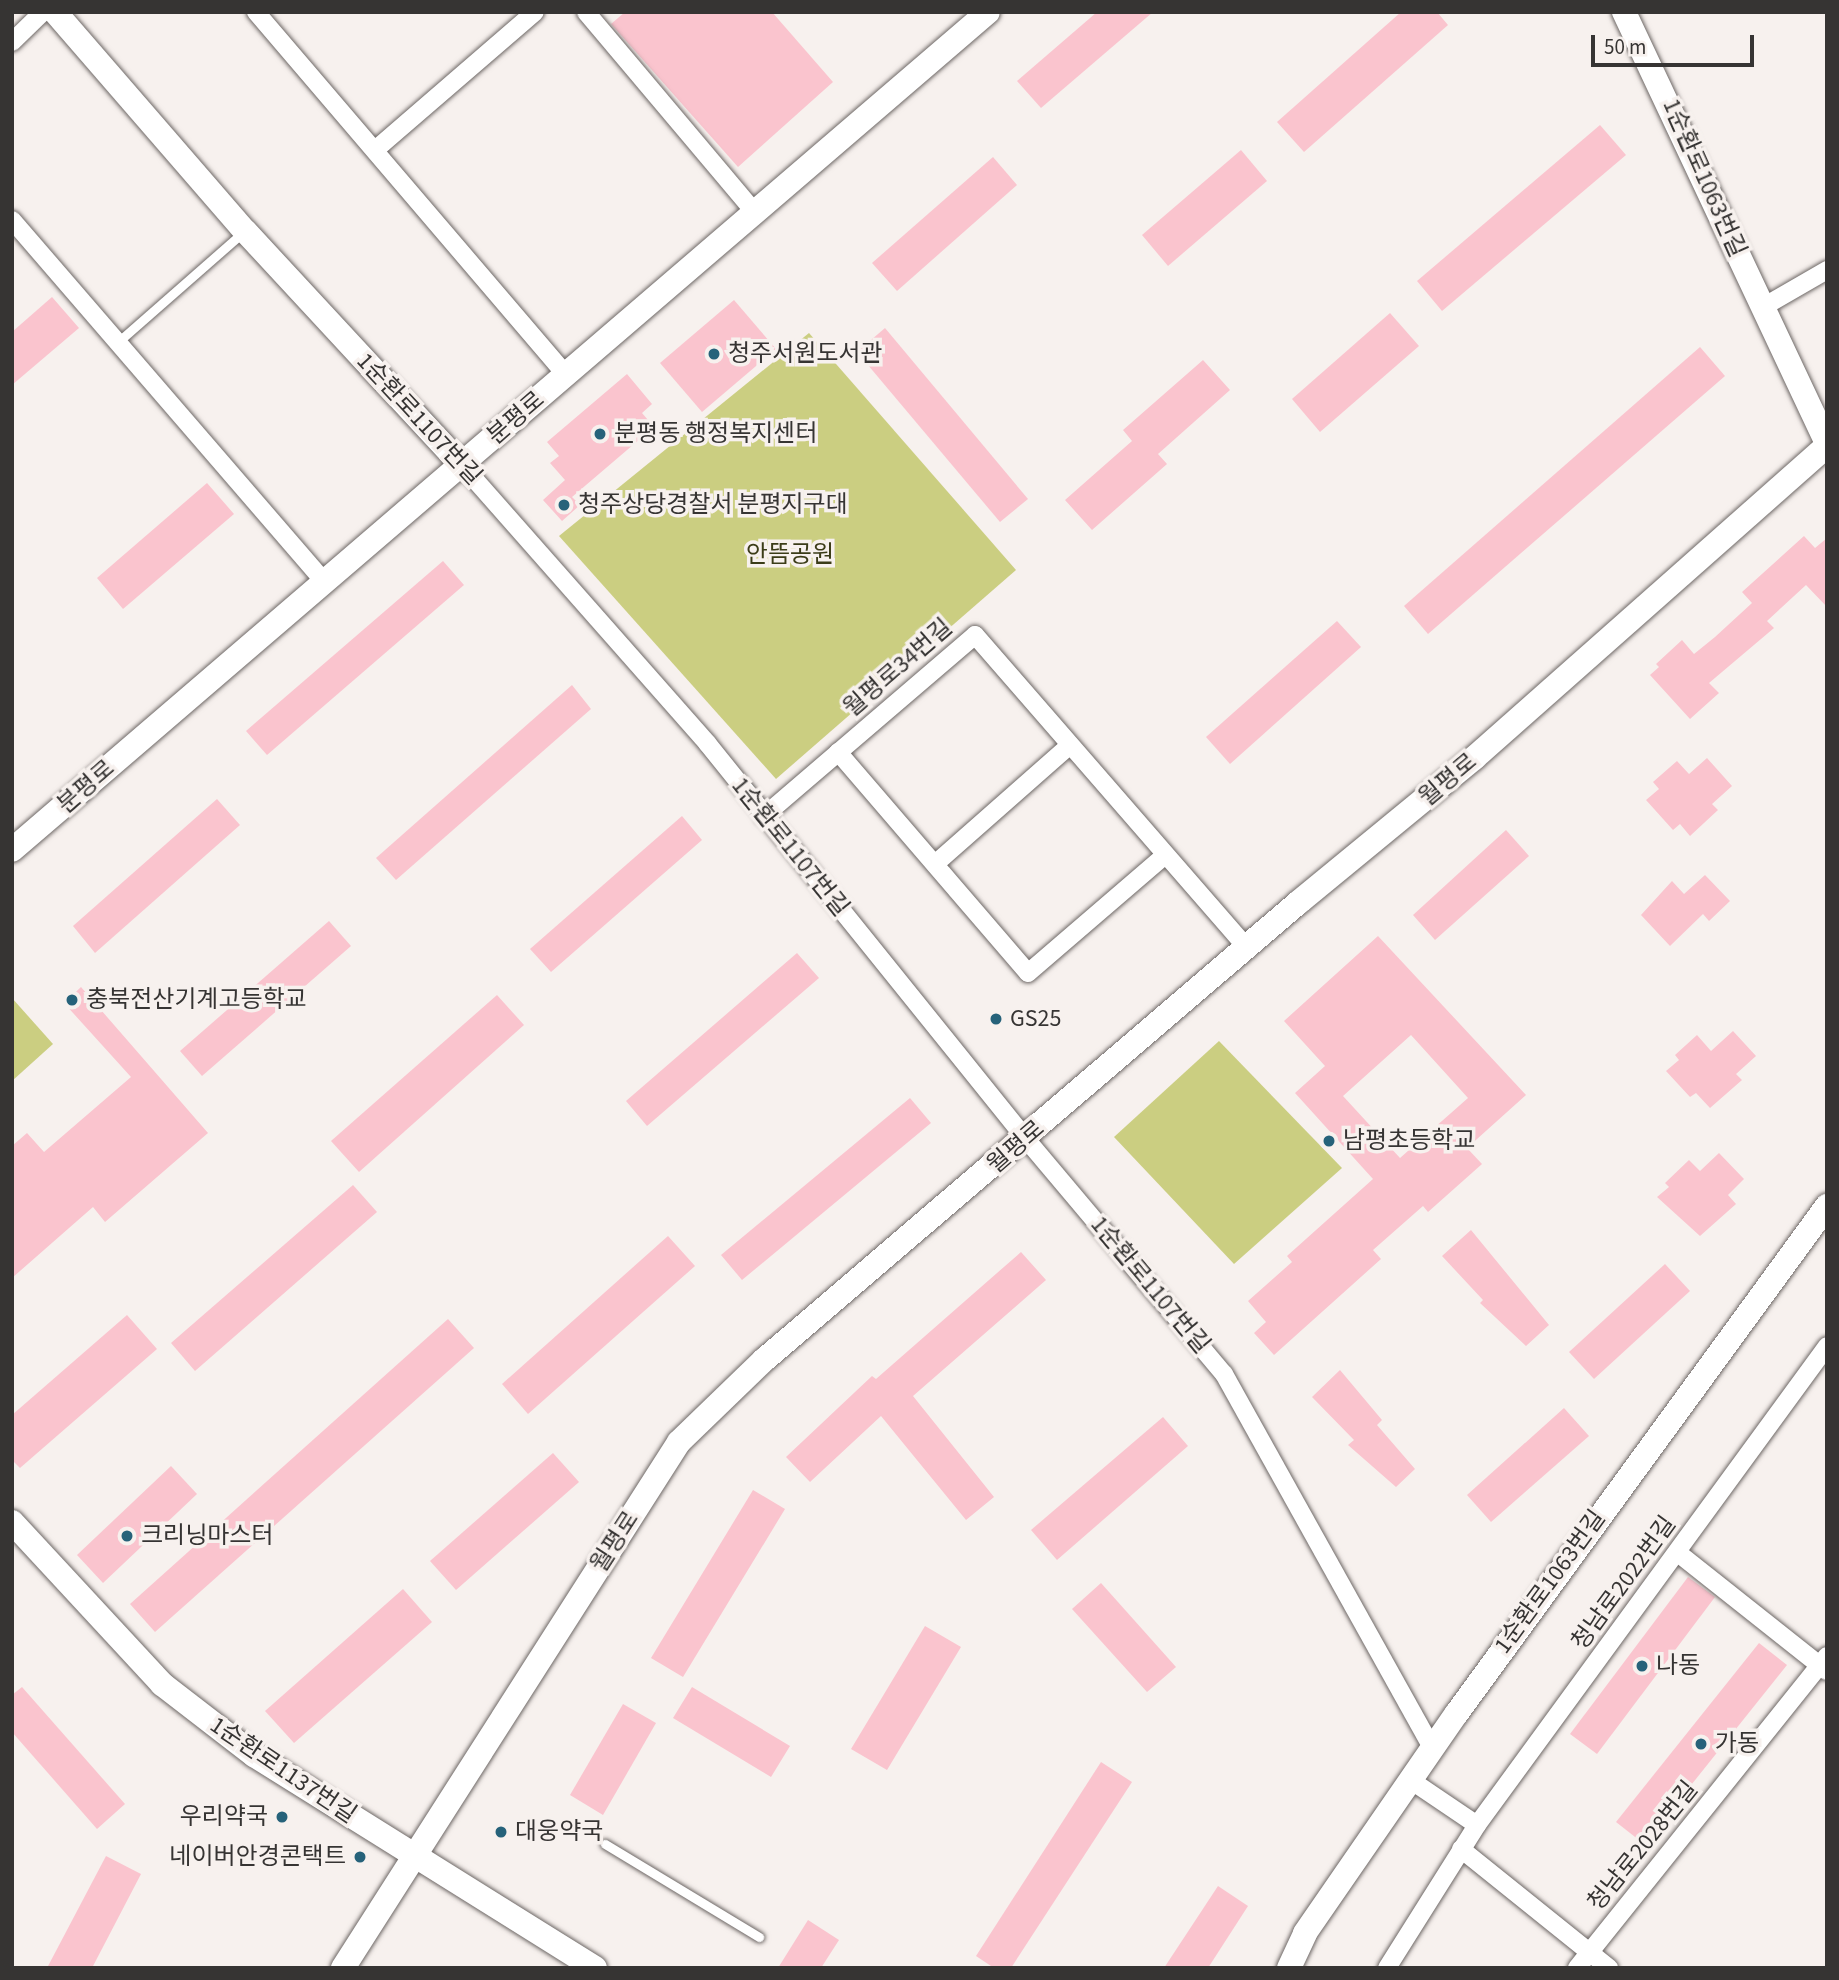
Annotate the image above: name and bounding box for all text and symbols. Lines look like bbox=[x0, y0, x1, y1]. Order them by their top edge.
scale bar bbox=[1594, 21, 1757, 65]
text: 50 m bbox=[1604, 32, 1646, 62]
street label: 1순환로1063번길 bbox=[1656, 94, 1752, 262]
place label: 청주서원도서관 bbox=[728, 340, 883, 368]
marker: 청주서원도서관 bbox=[706, 346, 722, 362]
street label: 1순환로1107번길 bbox=[350, 347, 488, 491]
street label: 분평로 bbox=[482, 385, 550, 451]
place label: 분평동 행정복지센터 bbox=[614, 420, 818, 448]
marker: 분평동 행정복지센터 bbox=[592, 426, 608, 442]
place label: 청주상당경찰서 분평지구대 bbox=[578, 491, 848, 519]
marker: 청주상당경찰서 분평지구대 bbox=[556, 497, 572, 513]
park label: 안뜸공원 bbox=[746, 541, 834, 569]
street label: 월평로34번길 bbox=[838, 613, 958, 723]
street label: 월평로 bbox=[1413, 748, 1483, 812]
street label: 분평로 bbox=[52, 754, 120, 820]
street label: 1순환로1107번길 bbox=[725, 772, 855, 922]
place label: 충북전산기계고등학교 bbox=[86, 986, 307, 1014]
marker: 충북전산기계고등학교 bbox=[64, 992, 80, 1008]
place label: GS25 bbox=[1010, 1005, 1061, 1033]
marker: GS25 bbox=[988, 1011, 1004, 1027]
street label: 월평로 bbox=[982, 1114, 1050, 1180]
place label: 남평초등학교 bbox=[1343, 1127, 1475, 1155]
marker: 남평초등학교 bbox=[1321, 1133, 1337, 1149]
street label: 1순환로1107번길 bbox=[1084, 1211, 1216, 1359]
street label: 1순환로1063번길 bbox=[1488, 1505, 1612, 1659]
street label: 월평로 bbox=[585, 1506, 645, 1578]
street label: 청남로2022번길 bbox=[1566, 1511, 1682, 1655]
place label: 크리닝마스터 bbox=[141, 1522, 273, 1550]
marker: 크리닝마스터 bbox=[119, 1528, 135, 1544]
place label: 나동 bbox=[1656, 1652, 1700, 1680]
marker: 나동 bbox=[1634, 1658, 1650, 1674]
street label: 1순환로1137번길 bbox=[204, 1711, 362, 1829]
place label: 가동 bbox=[1715, 1730, 1759, 1758]
marker: 가동 bbox=[1693, 1736, 1709, 1752]
street label: 청남로2028번길 bbox=[1582, 1775, 1704, 1917]
place label: 우리약국 bbox=[180, 1803, 268, 1831]
marker: 우리약국 bbox=[274, 1809, 290, 1825]
place label: 대웅약국 bbox=[515, 1818, 603, 1846]
marker: 대웅약국 bbox=[493, 1824, 509, 1840]
place label: 네이버안경콘택트 bbox=[169, 1843, 346, 1871]
marker: 네이버안경콘택트 bbox=[352, 1849, 368, 1865]

